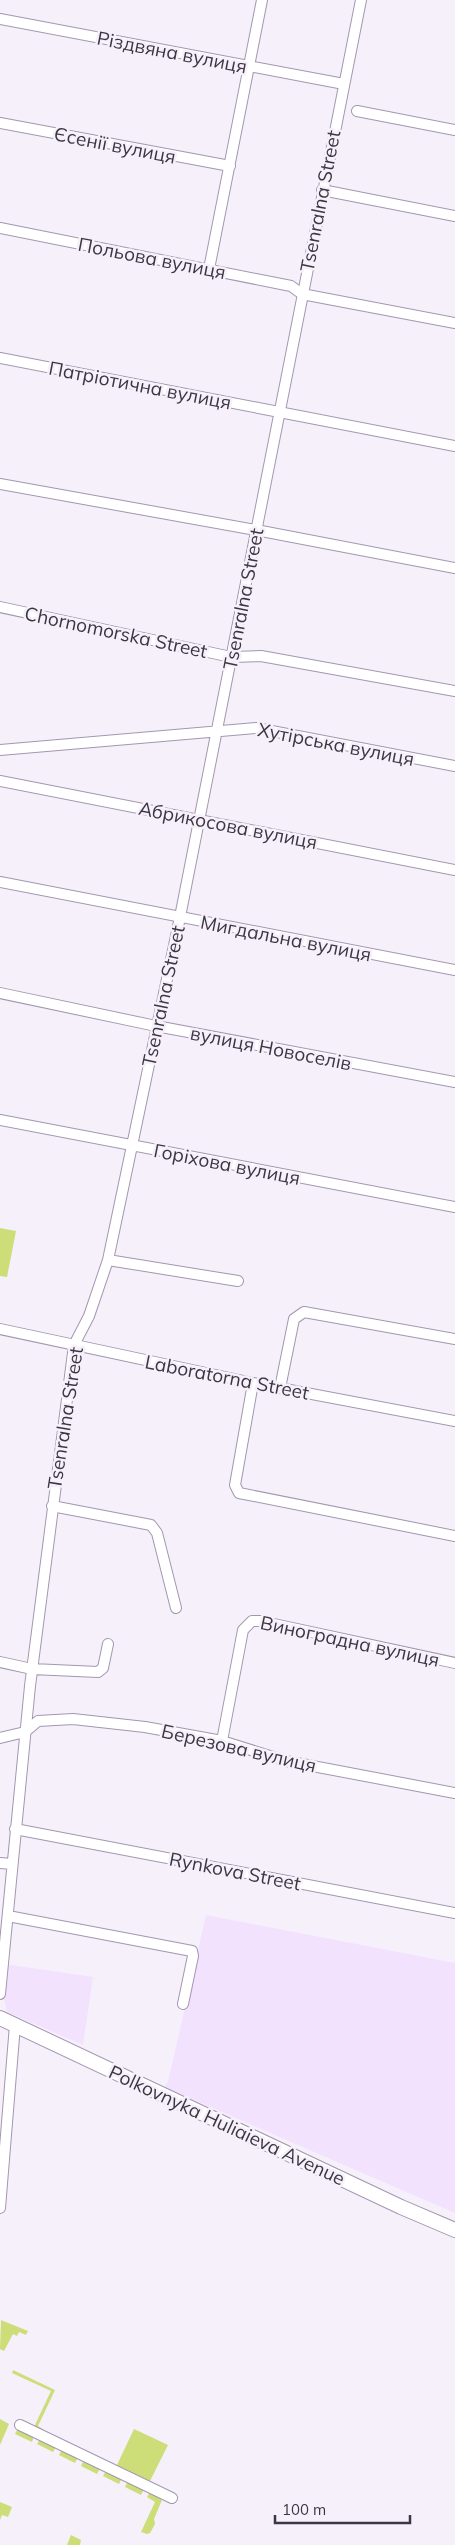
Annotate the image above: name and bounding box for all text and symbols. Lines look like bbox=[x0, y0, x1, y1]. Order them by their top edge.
street label: Різдвяна вулиця bbox=[95, 26, 249, 78]
street label: Єсенії вулиця bbox=[52, 121, 178, 169]
street label: Tsenralna Street bbox=[295, 128, 346, 274]
street label: Польова вулиця bbox=[76, 232, 228, 284]
street label: Патріотична вулиця bbox=[47, 356, 233, 414]
street label: Tsenralna Street bbox=[218, 526, 269, 672]
street label: Chornomorska Street bbox=[22, 601, 210, 663]
street label: Хутірська вулиця bbox=[256, 717, 416, 771]
street label: Абрикосова вулиця bbox=[137, 796, 319, 854]
street label: Мигдальна вулиця bbox=[199, 910, 373, 966]
street label: Tsenralna Street bbox=[136, 923, 190, 1069]
street label: вулиця Новоселів bbox=[188, 1021, 354, 1075]
street label: Горіхова вулиця bbox=[152, 1138, 302, 1190]
street label: Tsenralna Street bbox=[42, 1345, 88, 1491]
street label: Laboratorna Street bbox=[143, 1349, 311, 1405]
street label: Виноградна вулиця bbox=[258, 1610, 442, 1672]
street label: Березова вулиця bbox=[159, 1719, 319, 1777]
street label: Rynkova Street bbox=[167, 1846, 303, 1896]
street label: Polkovnyka Huliaieva Avenue bbox=[105, 2060, 349, 2190]
scale bar bbox=[275, 2492, 410, 2524]
text: 100 m bbox=[282, 2500, 326, 2519]

